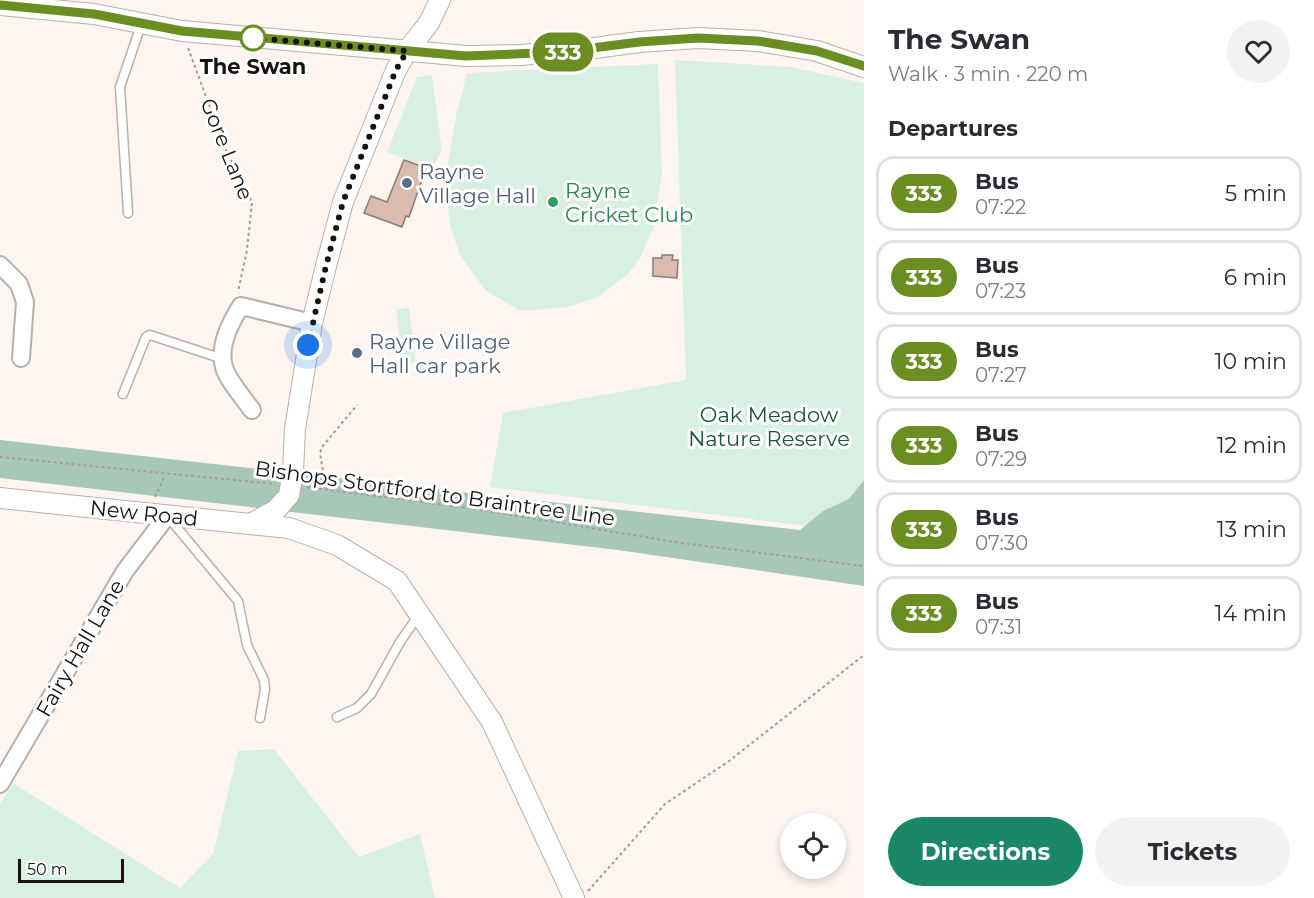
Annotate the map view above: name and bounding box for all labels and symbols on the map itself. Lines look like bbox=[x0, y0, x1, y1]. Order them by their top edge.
marker: The Swan bbox=[240, 25, 266, 51]
line badge: 333 bbox=[528, 32, 598, 72]
place label: The Swan bbox=[200, 54, 306, 79]
street label: Gore Lane bbox=[195, 95, 259, 203]
place label: Rayne Village Hall bbox=[419, 159, 536, 208]
marker: Rayne Village Hall bbox=[400, 176, 414, 190]
place label: Rayne Cricket Club bbox=[565, 178, 693, 227]
marker: Rayne Cricket Club bbox=[546, 195, 560, 209]
place label: Rayne Village Hall car park bbox=[369, 329, 511, 378]
your location bbox=[293, 330, 323, 360]
marker: Rayne Village Hall car park bbox=[350, 346, 364, 360]
park label: Oak Meadow Nature Reserve bbox=[688, 402, 850, 451]
street label: Bishops Stortford to Braintree Line bbox=[253, 455, 617, 531]
street label: New Road bbox=[89, 495, 199, 531]
street label: Fairy Hall Lane bbox=[31, 575, 129, 721]
scale bar bbox=[18, 856, 124, 884]

